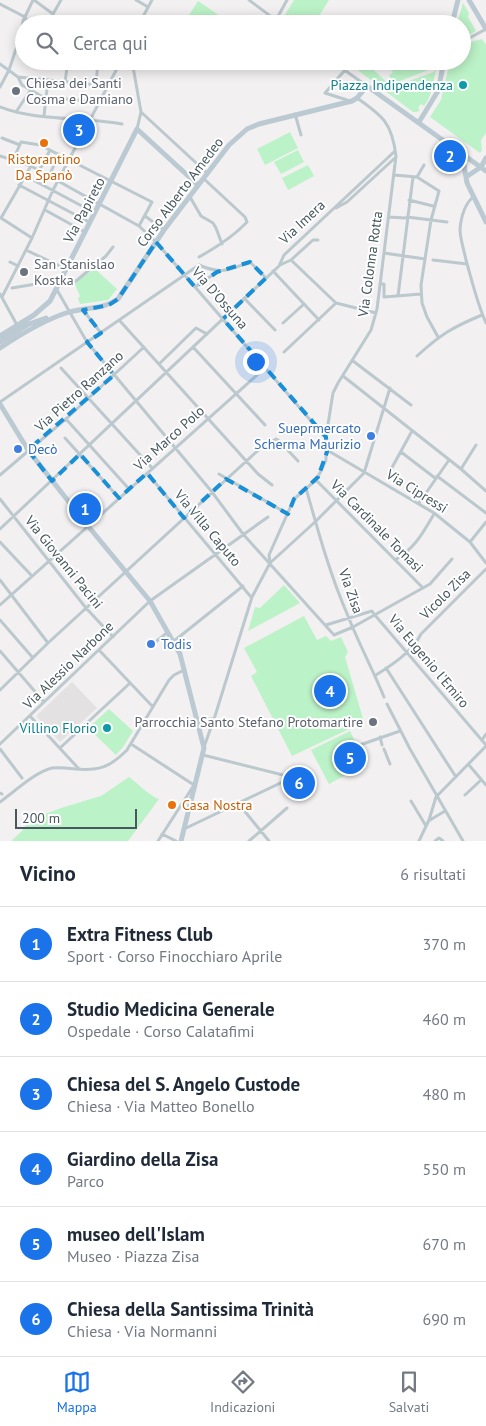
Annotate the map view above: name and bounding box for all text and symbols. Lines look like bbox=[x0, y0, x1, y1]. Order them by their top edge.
search box bbox=[15, 15, 471, 70]
icon: search bbox=[33, 29, 61, 57]
text: Cerca qui bbox=[73, 31, 148, 55]
place label: Chiesa dei Santi Cosma e Damiano bbox=[26, 74, 133, 108]
place label: Piazza Indipendenza bbox=[330, 76, 453, 94]
marker: Piazza Indipendenza bbox=[457, 79, 469, 91]
marker: Chiesa dei Santi Cosma e Damiano bbox=[10, 85, 22, 97]
pin: 3 bbox=[63, 111, 95, 149]
street label: Corso Alberto Amedeo bbox=[133, 134, 227, 250]
marker: Ristorantino Da Spanò bbox=[38, 137, 50, 149]
pin: 2 bbox=[434, 137, 466, 175]
place label: Ristorantino Da Spanò bbox=[7, 150, 81, 184]
street label: Via Papireto bbox=[59, 174, 109, 247]
street label: Via Imera bbox=[274, 196, 329, 249]
street label: Via Colonna Rotta bbox=[354, 210, 386, 319]
place label: San Stanislao Kostka bbox=[34, 255, 115, 289]
street label: Via D'Ossuna bbox=[187, 262, 252, 333]
marker: San Stanislao Kostka bbox=[18, 266, 30, 278]
street label: Via Pietro Ranzano bbox=[30, 347, 127, 436]
your location bbox=[243, 349, 269, 375]
street label: Via Marco Polo bbox=[129, 402, 208, 475]
place label: Sueprmercato Scherma Maurizio bbox=[254, 419, 361, 453]
marker: Sueprmercato Scherma Maurizio bbox=[365, 430, 377, 442]
place label: Decò bbox=[28, 440, 58, 458]
marker: Decò bbox=[12, 443, 24, 455]
street label: Via Cipressi bbox=[382, 465, 451, 517]
street label: Via Cardinale Tomasi bbox=[326, 475, 427, 576]
street label: Via Villa Caputo bbox=[170, 485, 245, 570]
pin: 1 bbox=[69, 490, 101, 528]
street label: Via Giovanni Pacini bbox=[20, 511, 107, 612]
street label: Via Zisa bbox=[334, 565, 367, 616]
street label: Vicolo Zisa bbox=[415, 565, 474, 624]
street label: Via Eugenio l'Emiro bbox=[384, 610, 473, 712]
street label: Via Alessio Narbone bbox=[18, 617, 117, 714]
place label: Todis bbox=[161, 635, 192, 653]
marker: Todis bbox=[145, 638, 157, 650]
pin: 4 bbox=[314, 672, 346, 710]
place label: Parrocchia Santo Stefano Protomartire bbox=[134, 713, 363, 731]
marker: Parrocchia Santo Stefano Protomartire bbox=[367, 716, 379, 728]
place label: Villino Florio bbox=[19, 719, 97, 737]
marker: Villino Florio bbox=[101, 722, 113, 734]
pin: 5 bbox=[334, 739, 366, 777]
pin: 6 bbox=[283, 764, 315, 802]
place label: Casa Nostra bbox=[182, 796, 253, 814]
marker: Casa Nostra bbox=[166, 799, 178, 811]
scale bar bbox=[15, 806, 138, 829]
text: 200 m bbox=[22, 809, 60, 827]
text: Vicino bbox=[20, 860, 76, 887]
text: 6 risultati bbox=[400, 864, 466, 884]
text: Extra Fitness Club bbox=[67, 922, 213, 946]
text: 1 bbox=[31, 934, 41, 954]
text: 370 m bbox=[423, 934, 466, 954]
text: Sport · Corso Finocchiaro Aprile bbox=[67, 946, 282, 966]
text: Studio Medicina Generale bbox=[67, 997, 275, 1021]
text: 2 bbox=[31, 1009, 41, 1029]
text: 460 m bbox=[423, 1009, 466, 1029]
text: Ospedale · Corso Calatafimi bbox=[67, 1021, 255, 1041]
text: Chiesa del S. Angelo Custode bbox=[67, 1072, 300, 1096]
text: 3 bbox=[31, 1084, 41, 1104]
text: 480 m bbox=[423, 1084, 466, 1104]
text: Chiesa · Via Matteo Bonello bbox=[67, 1096, 255, 1116]
text: Giardino della Zisa bbox=[67, 1147, 218, 1171]
text: 4 bbox=[31, 1159, 41, 1179]
text: 550 m bbox=[423, 1159, 466, 1179]
text: Parco bbox=[67, 1171, 104, 1191]
text: museo dell'Islam bbox=[67, 1222, 205, 1246]
text: 5 bbox=[31, 1234, 41, 1254]
text: 670 m bbox=[423, 1234, 466, 1254]
text: Museo · Piazza Zisa bbox=[67, 1246, 199, 1266]
text: Chiesa della Santissima Trinità bbox=[67, 1297, 314, 1321]
text: 6 bbox=[31, 1309, 41, 1329]
text: 690 m bbox=[423, 1309, 466, 1329]
text: Chiesa · Via Normanni bbox=[67, 1321, 217, 1341]
tab: Mappa bbox=[57, 1368, 97, 1416]
tab: Indicazioni bbox=[210, 1368, 275, 1416]
tab: Salvati bbox=[389, 1368, 429, 1416]

